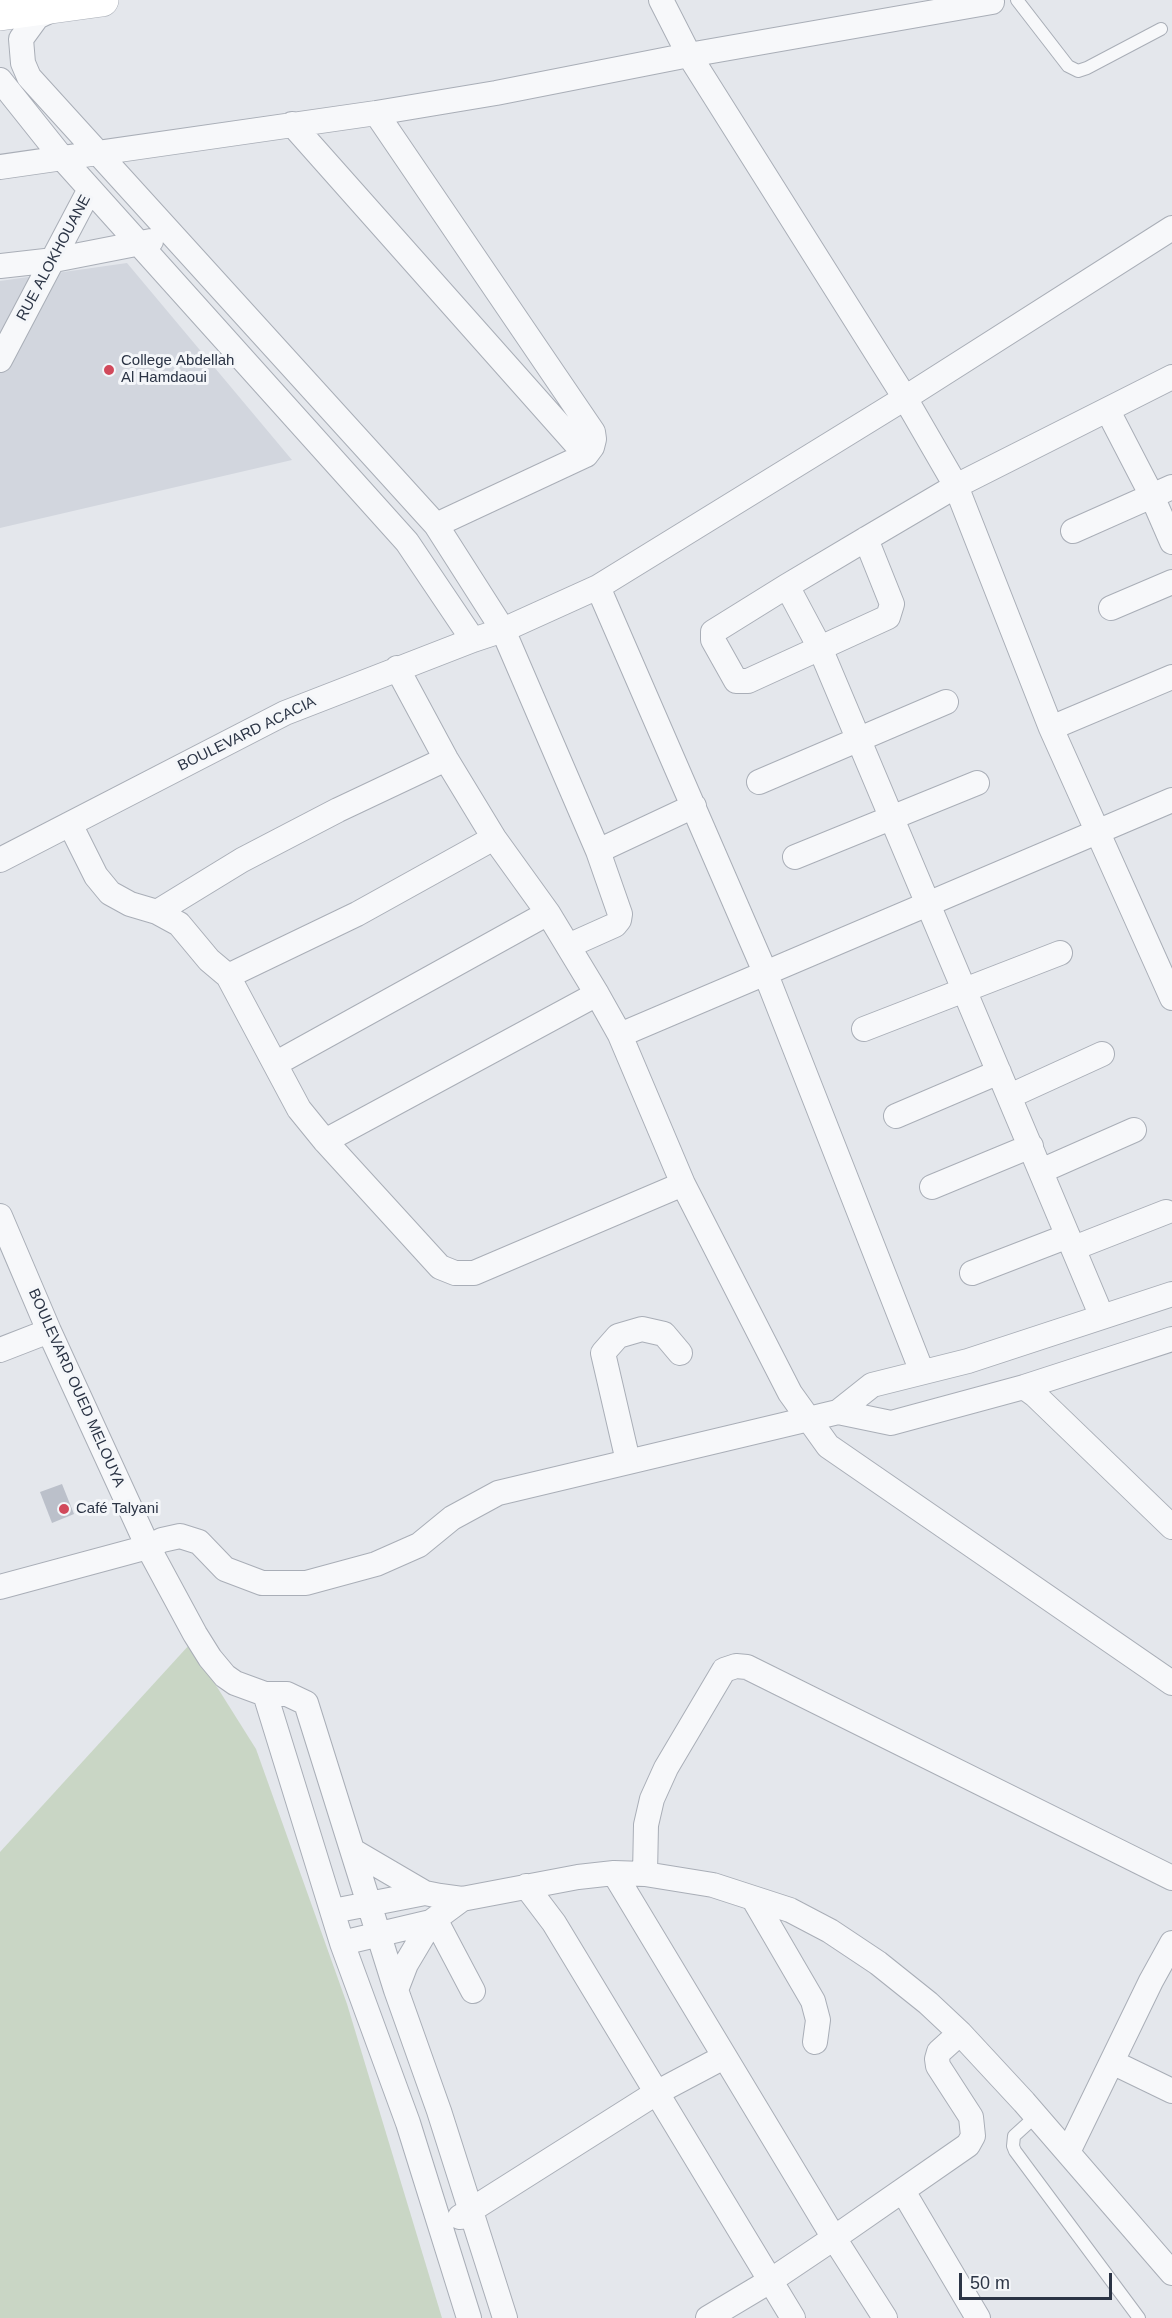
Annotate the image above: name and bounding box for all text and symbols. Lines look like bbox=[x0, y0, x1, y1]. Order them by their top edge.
street label: RUE ALOKHOUANE bbox=[13, 192, 95, 324]
place label: College Abdellah Al Hamdaoui bbox=[121, 352, 234, 387]
marker: College Abdellah Al Hamdaoui bbox=[102, 363, 116, 377]
street label: BOULEVARD ACACIA bbox=[175, 693, 319, 775]
street label: BOULEVARD OUED MELOUYA bbox=[24, 1286, 128, 1490]
place label: Café Talyani bbox=[76, 1500, 159, 1518]
marker: Café Talyani bbox=[57, 1502, 71, 1516]
scale bar bbox=[962, 2261, 1115, 2299]
text: 50 m bbox=[970, 2273, 1010, 2293]

